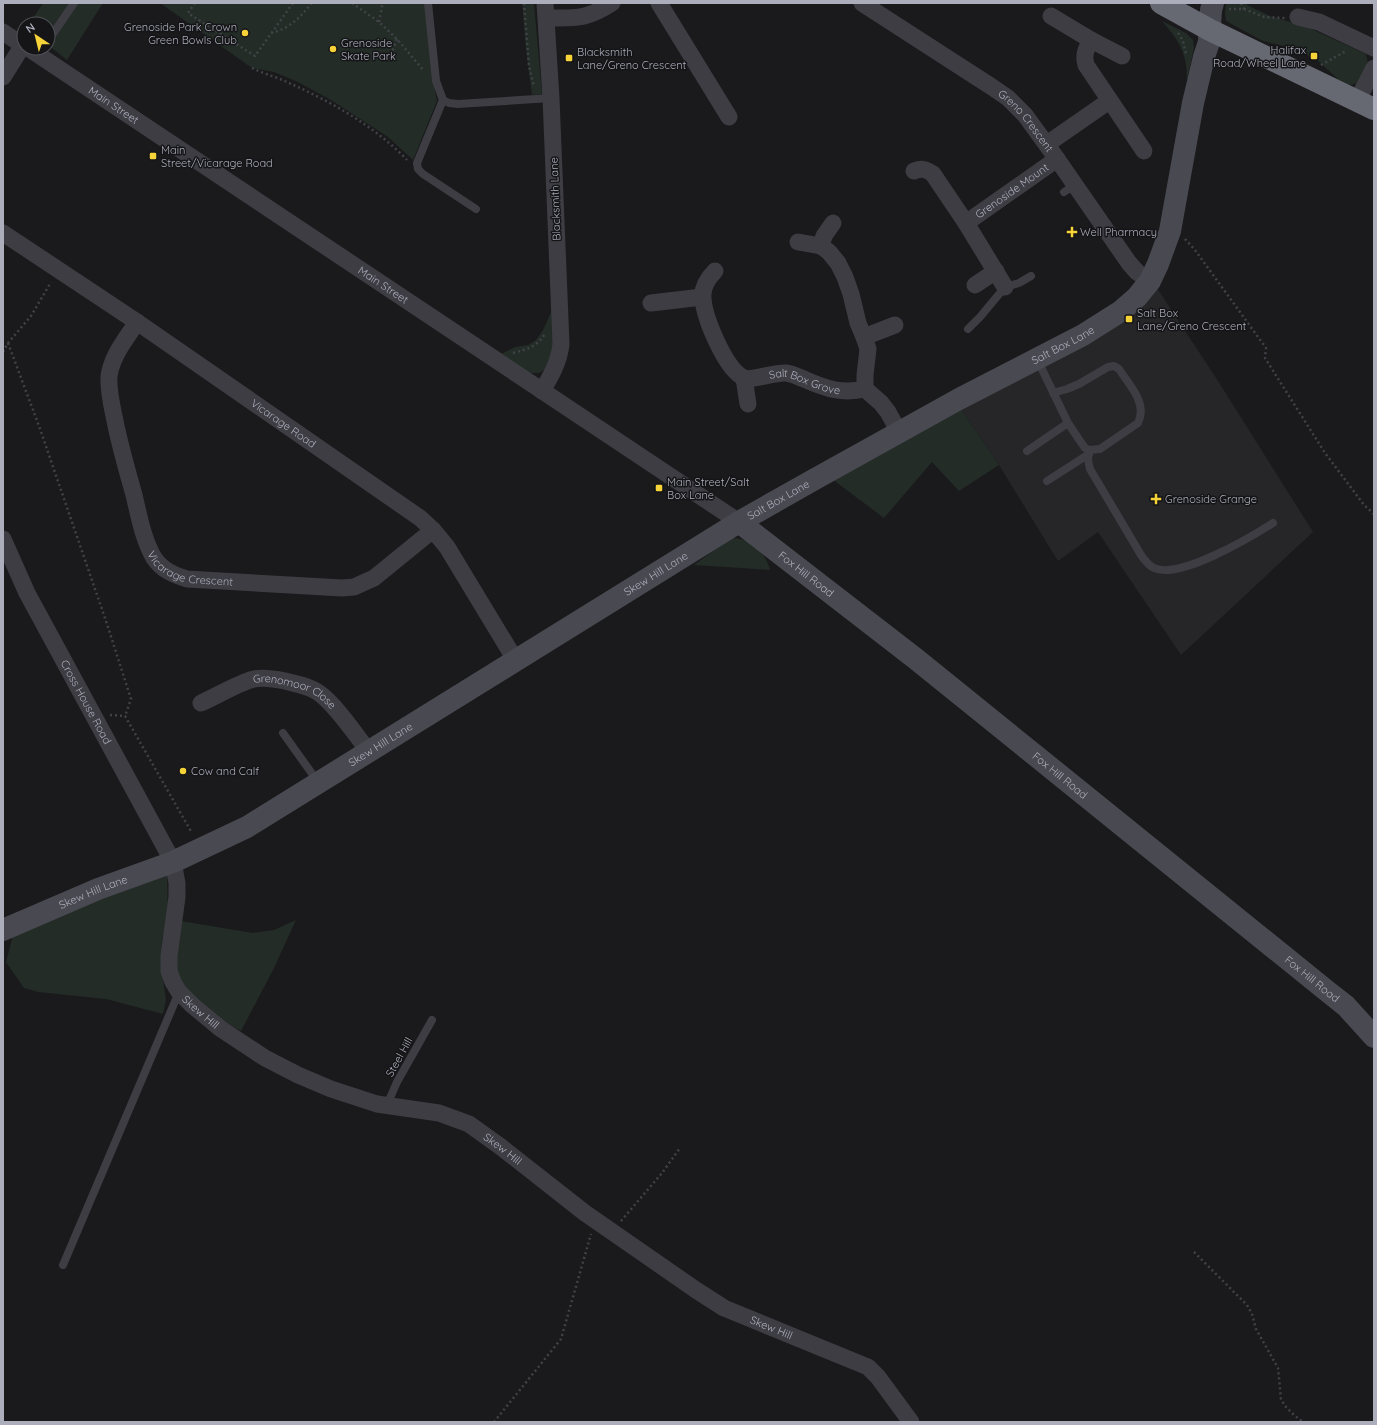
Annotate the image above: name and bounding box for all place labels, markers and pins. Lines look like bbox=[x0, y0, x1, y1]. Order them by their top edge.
place label: Grenoside Park Crown Green Bowls Club bbox=[124, 20, 237, 47]
marker: Grenoside Park Crown Green Bowls Club bbox=[240, 28, 250, 38]
place label: Grenoside Skate Park bbox=[341, 36, 396, 63]
place label: Halifax Road/Wheel Lane bbox=[1213, 43, 1306, 70]
marker: Grenoside Skate Park bbox=[328, 44, 338, 54]
place label: Blacksmith Lane/Greno Crescent bbox=[577, 45, 687, 72]
marker: Halifax Road/Wheel Lane bbox=[1309, 51, 1319, 61]
marker: Blacksmith Lane/Greno Crescent bbox=[564, 53, 574, 63]
place label: Main Street/Vicarage Road bbox=[161, 143, 273, 170]
marker: Main Street/Vicarage Road bbox=[148, 151, 158, 161]
place label: Well Pharmacy bbox=[1080, 225, 1157, 239]
marker: Well Pharmacy bbox=[1067, 227, 1077, 237]
place label: Salt Box Lane/Greno Crescent bbox=[1137, 306, 1247, 333]
marker: Salt Box Lane/Greno Crescent bbox=[1124, 314, 1134, 324]
place label: Main Street/Salt Box Lane bbox=[667, 475, 750, 502]
marker: Main Street/Salt Box Lane bbox=[654, 483, 664, 493]
place label: Grenoside Grange bbox=[1165, 492, 1257, 506]
marker: Grenoside Grange bbox=[1150, 493, 1162, 505]
place label: Cow and Calf bbox=[191, 764, 259, 778]
marker: Cow and Calf bbox=[178, 766, 188, 776]

